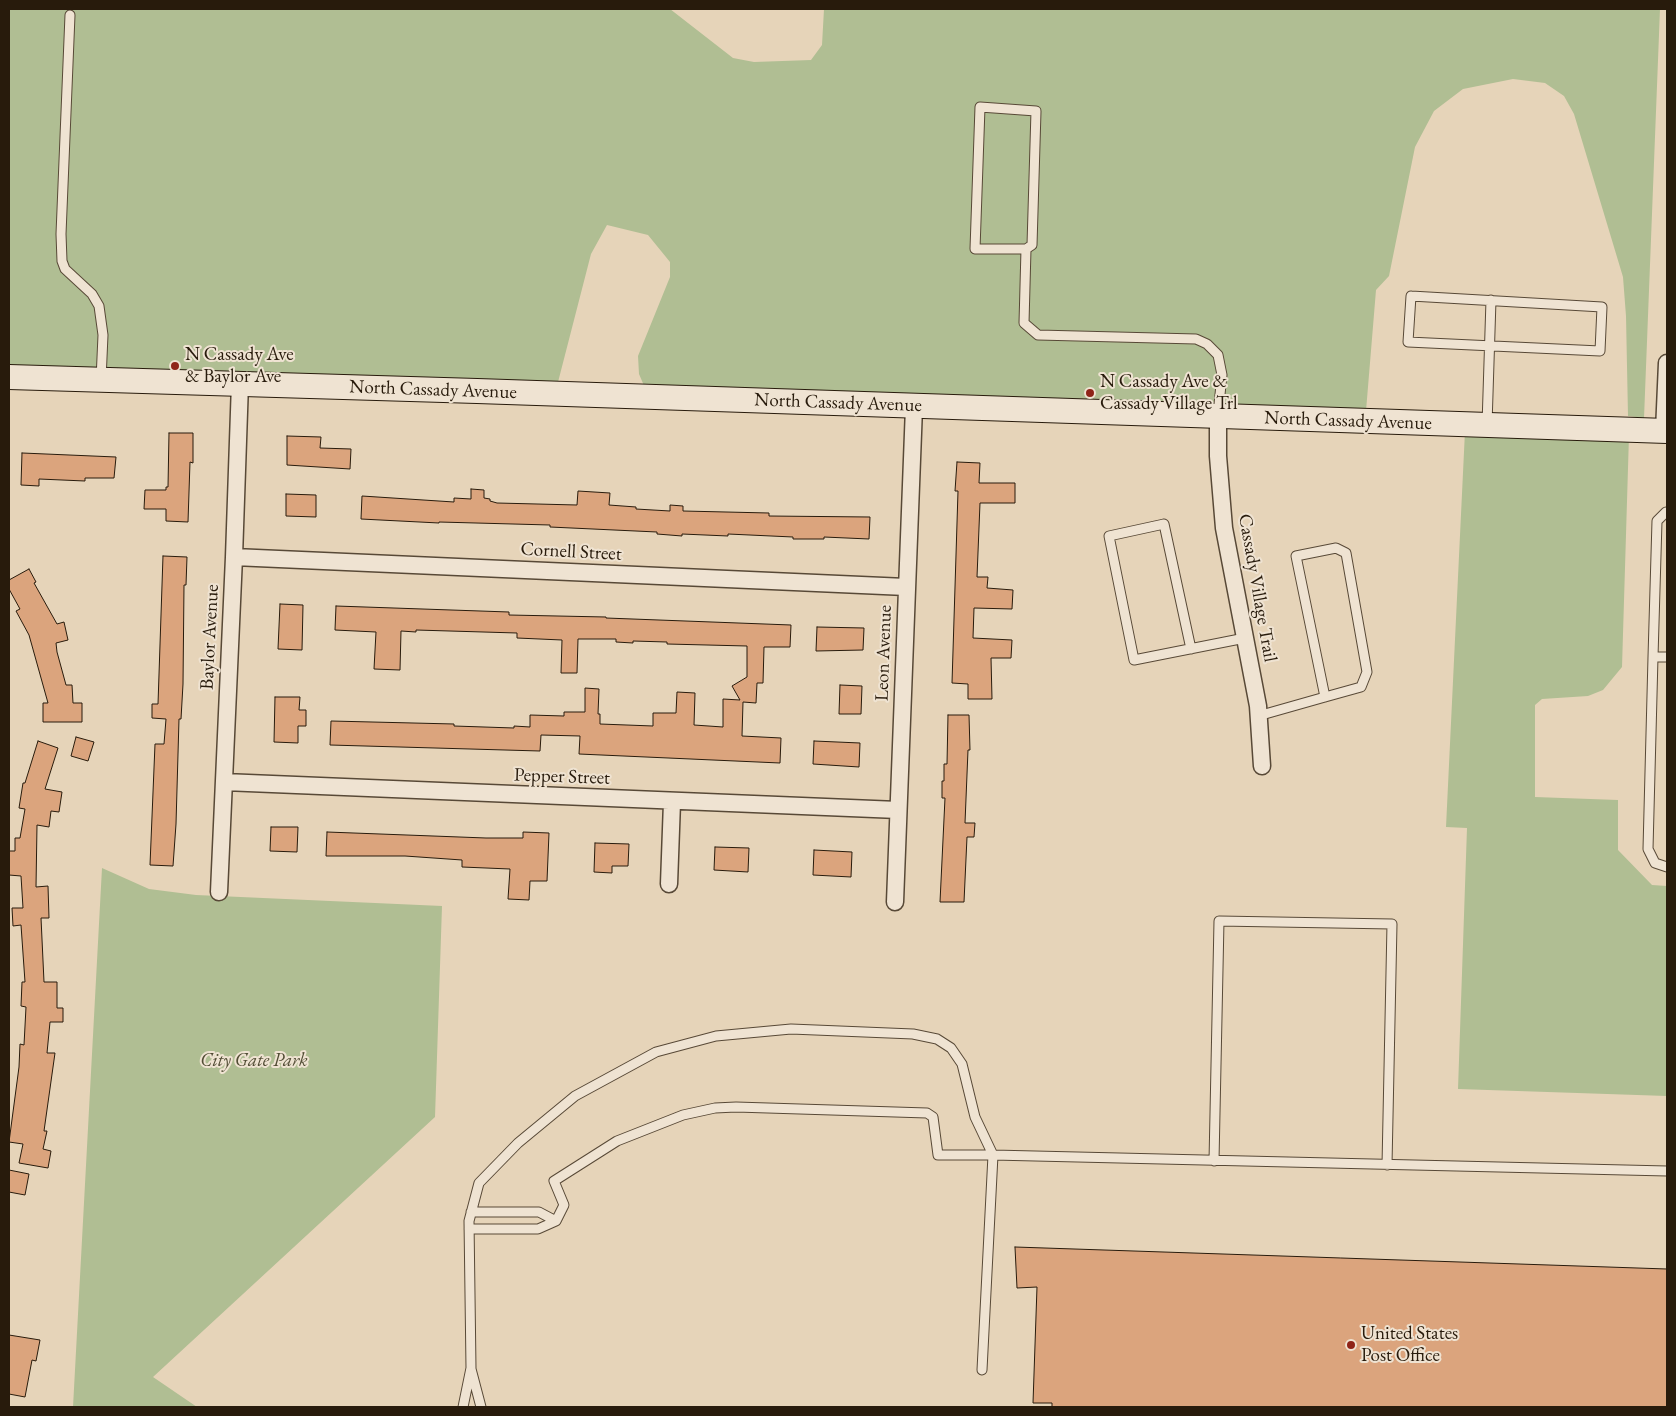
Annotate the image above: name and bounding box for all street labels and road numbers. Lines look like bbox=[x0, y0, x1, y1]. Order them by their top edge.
street label: North Cassady Avenue bbox=[349, 376, 517, 404]
street label: North Cassady Avenue bbox=[754, 389, 922, 417]
street label: North Cassady Avenue bbox=[1264, 407, 1432, 435]
street label: Cassady Village Trail bbox=[1233, 512, 1281, 664]
street label: Cornell Street bbox=[520, 538, 622, 566]
street label: Baylor Avenue bbox=[196, 584, 224, 690]
street label: Leon Avenue bbox=[871, 605, 897, 701]
street label: Pepper Street bbox=[514, 764, 610, 790]

